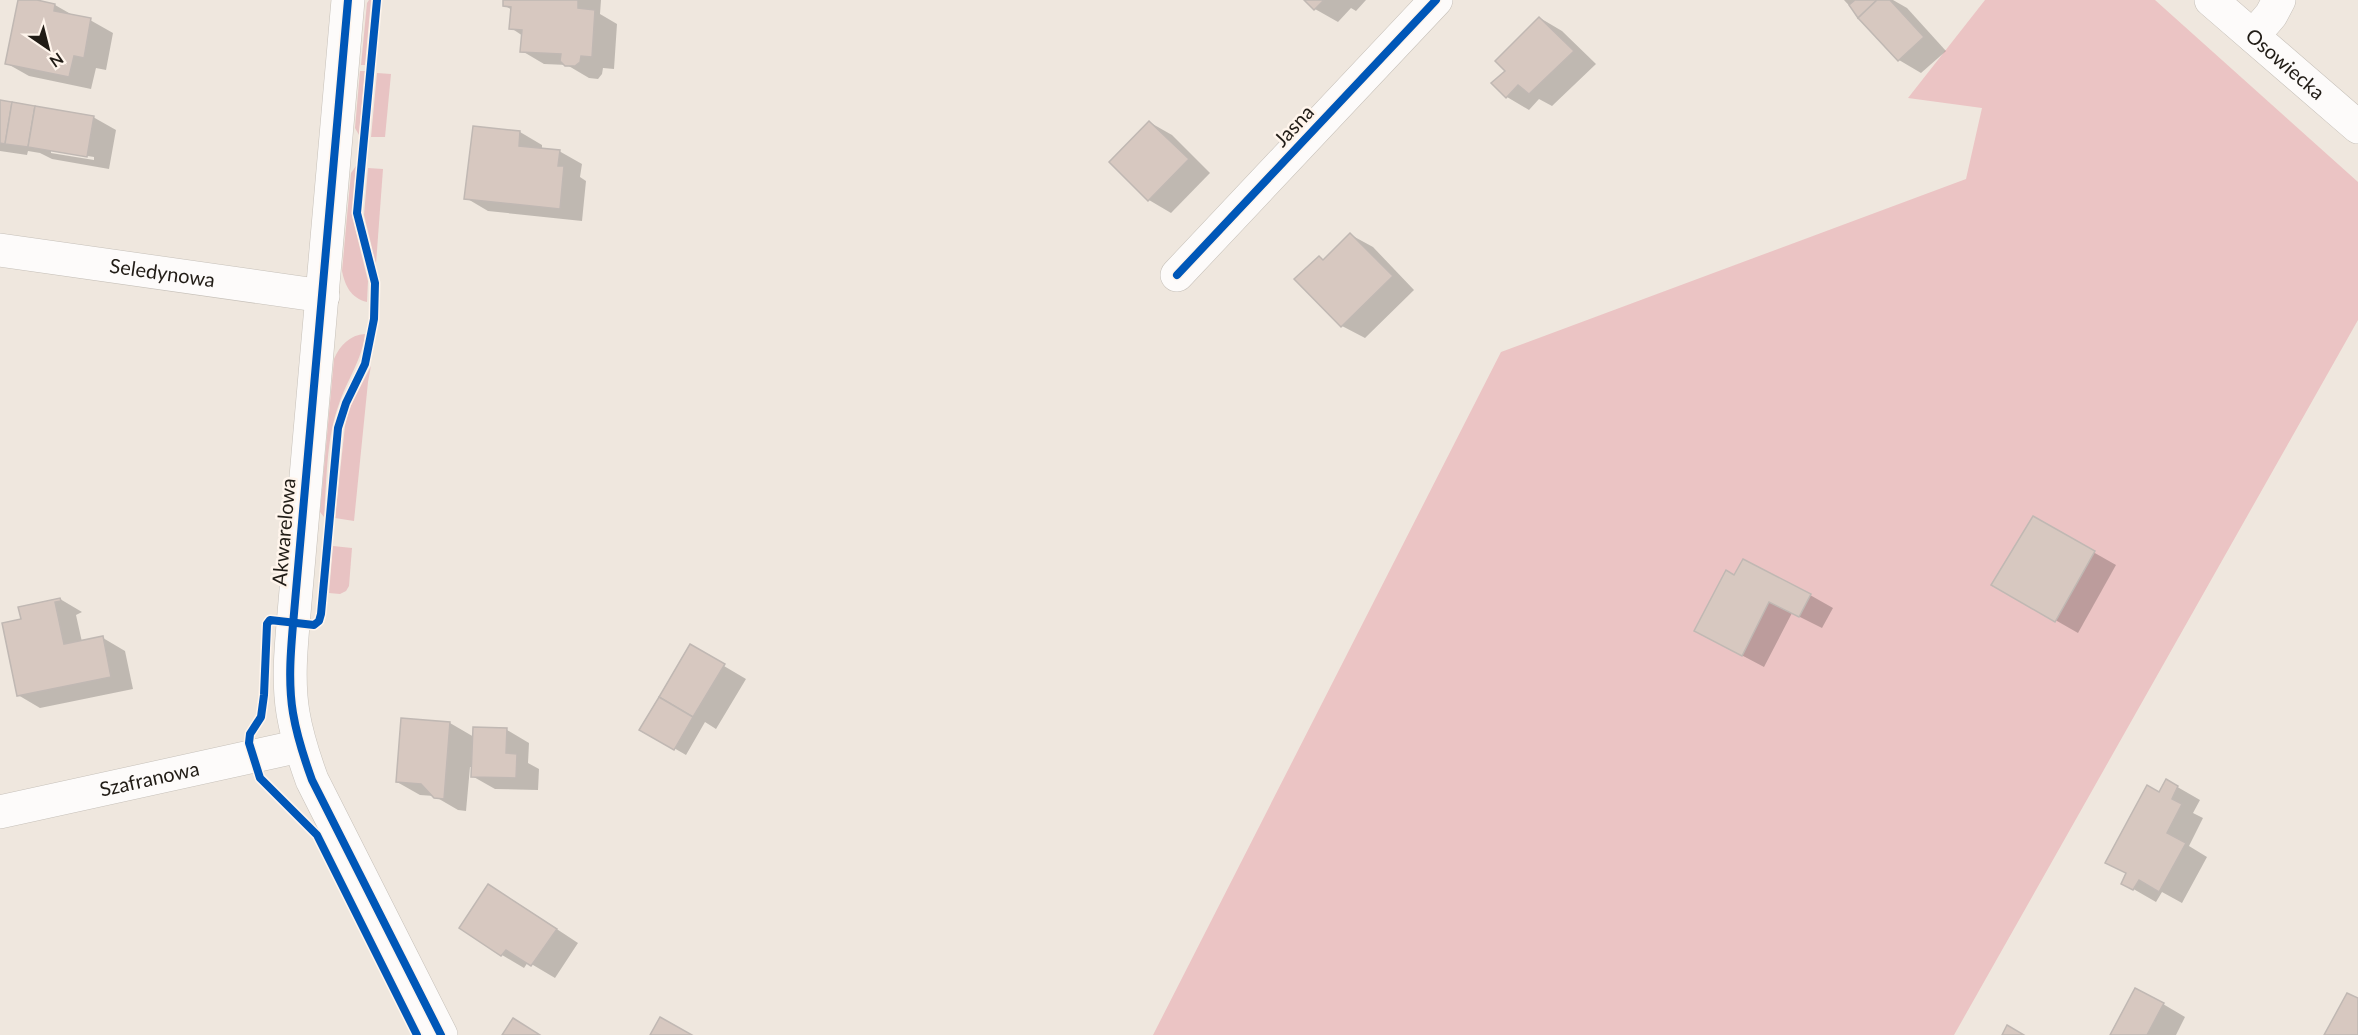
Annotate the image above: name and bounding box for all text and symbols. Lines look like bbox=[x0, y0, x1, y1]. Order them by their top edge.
north arrow bbox=[18, 18, 78, 78]
street label: Osowiecka bbox=[2241, 23, 2330, 104]
text: N bbox=[46, 49, 67, 72]
street label: Jasna bbox=[1268, 100, 1318, 151]
street label: Seledynowa bbox=[108, 253, 217, 291]
street label: Akwarelowa bbox=[266, 477, 300, 587]
street label: Szafranowa bbox=[97, 756, 201, 801]

